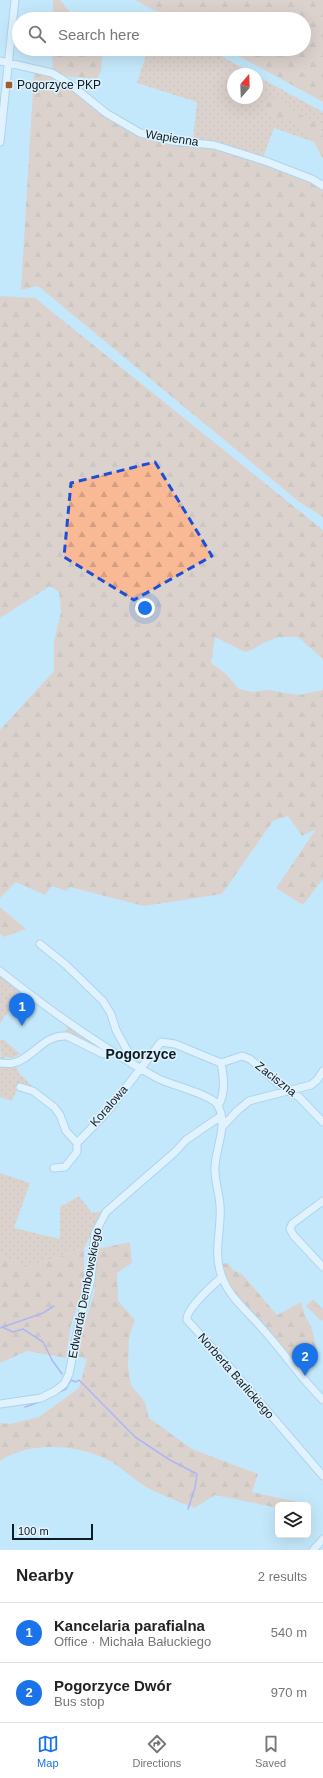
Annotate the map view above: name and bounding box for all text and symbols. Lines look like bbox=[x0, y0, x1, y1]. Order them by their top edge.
search box bbox=[12, 12, 311, 56]
icon: search bbox=[26, 23, 48, 45]
text: Search here bbox=[58, 26, 140, 43]
north arrow bbox=[227, 68, 263, 104]
place label: Pogorzyce PKP bbox=[17, 78, 101, 92]
marker: Pogorzyce PKP bbox=[4, 80, 14, 90]
street label: Wapienna bbox=[144, 127, 200, 149]
your location bbox=[135, 598, 155, 618]
pin: 1 bbox=[9, 993, 35, 1026]
district label: Pogorzyce bbox=[106, 1046, 177, 1062]
street label: Zaciszna bbox=[253, 1059, 299, 1099]
street label: Koralowa bbox=[87, 1082, 131, 1129]
street label: Edwarda Dembowskiego bbox=[65, 1226, 105, 1359]
street label: Norberta Barlickiego bbox=[195, 1330, 277, 1422]
pin: 2 bbox=[292, 1343, 318, 1376]
map controls bbox=[275, 1502, 311, 1538]
button: layers bbox=[275, 1502, 311, 1538]
scale bar bbox=[12, 1522, 93, 1541]
text: 100 m bbox=[18, 1525, 49, 1537]
text: Nearby bbox=[16, 1566, 74, 1585]
text: 2 results bbox=[258, 1569, 307, 1584]
text: Kancelaria parafialna bbox=[54, 1617, 205, 1634]
text: 1 bbox=[25, 1625, 33, 1640]
text: 540 m bbox=[271, 1625, 307, 1640]
text: Office · Michała Bałuckiego bbox=[54, 1634, 211, 1649]
text: Pogorzyce Dwór bbox=[54, 1677, 172, 1694]
text: 2 bbox=[25, 1685, 33, 1700]
text: 970 m bbox=[271, 1685, 307, 1700]
text: Bus stop bbox=[54, 1694, 105, 1709]
tab: Map bbox=[37, 1733, 59, 1769]
tab: Directions bbox=[132, 1733, 181, 1769]
tab: Saved bbox=[255, 1733, 286, 1769]

